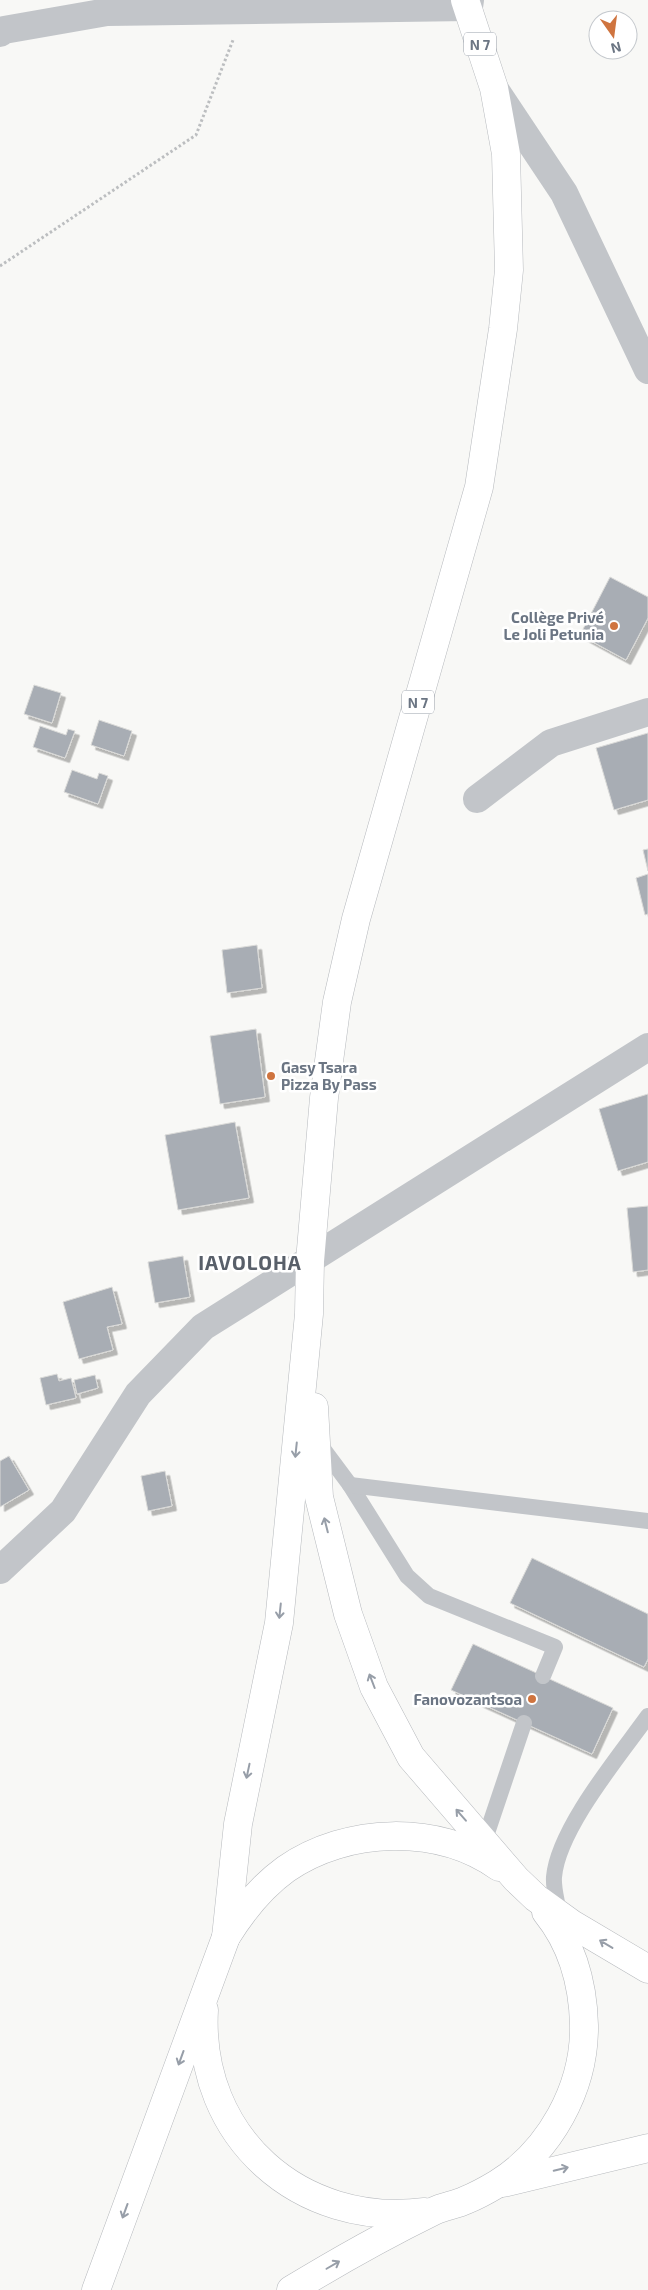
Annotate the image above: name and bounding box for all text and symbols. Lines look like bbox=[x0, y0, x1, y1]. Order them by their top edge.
north arrow bbox=[588, 10, 638, 60]
road number: N 7 bbox=[464, 33, 496, 56]
text: N bbox=[609, 39, 623, 58]
place label: Collège Privé Le Joli Petunia bbox=[503, 608, 604, 643]
marker: Collège Privé Le Joli Petunia bbox=[608, 620, 620, 632]
road number: N 7 bbox=[402, 690, 434, 714]
place label: Gasy Tsara Pizza By Pass bbox=[281, 1058, 377, 1094]
marker: Gasy Tsara Pizza By Pass bbox=[265, 1070, 277, 1082]
district label: IAVOLOHA bbox=[198, 1250, 302, 1274]
one-way arrow bbox=[291, 1441, 301, 1457]
one-way arrow bbox=[321, 1518, 330, 1534]
one-way arrow bbox=[275, 1603, 285, 1619]
one-way arrow bbox=[367, 1674, 376, 1689]
place label: Fanovozantsoa bbox=[414, 1690, 522, 1708]
marker: Fanovozantsoa bbox=[526, 1693, 538, 1705]
one-way arrow bbox=[243, 1762, 253, 1778]
one-way arrow bbox=[455, 1809, 467, 1822]
one-way arrow bbox=[600, 1939, 614, 1949]
one-way arrow bbox=[176, 2050, 185, 2065]
one-way arrow bbox=[552, 2164, 568, 2173]
one-way arrow bbox=[120, 2203, 129, 2218]
one-way arrow bbox=[325, 2259, 339, 2269]

